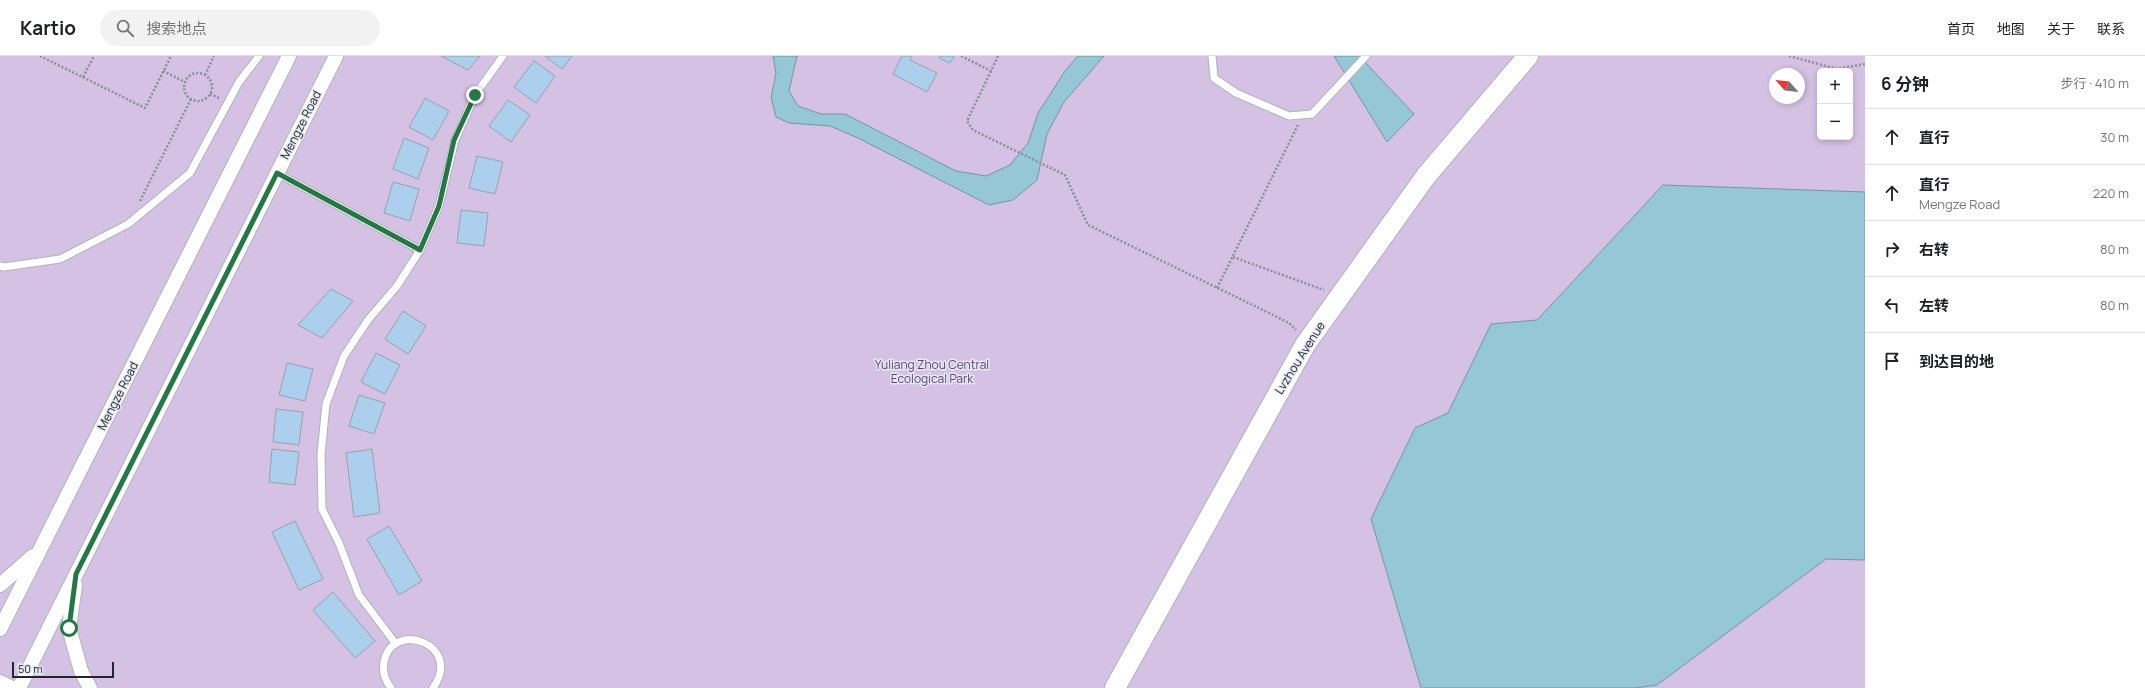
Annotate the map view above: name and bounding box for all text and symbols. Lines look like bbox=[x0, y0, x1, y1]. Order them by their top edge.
search box bbox=[100, 10, 380, 46]
text: Kartio bbox=[20, 15, 76, 41]
icon: search bbox=[114, 17, 136, 39]
text: 搜索地点 bbox=[146, 18, 206, 39]
text: 首页 bbox=[1947, 19, 1975, 38]
text: 地图 bbox=[1997, 19, 2025, 38]
text: 关于 bbox=[2047, 19, 2075, 38]
text: 联系 bbox=[2097, 19, 2125, 38]
north arrow bbox=[1769, 68, 1805, 104]
map controls bbox=[1817, 68, 1853, 140]
button: + bbox=[1817, 68, 1853, 104]
text: 6 分钟 bbox=[1881, 72, 1929, 95]
text: 步行 · 410 m bbox=[2061, 74, 2129, 92]
route end bbox=[466, 86, 484, 104]
street label: Mengze Road bbox=[276, 88, 325, 162]
button: − bbox=[1817, 104, 1853, 140]
icon: ahead bbox=[1881, 126, 1903, 148]
text: 直行 bbox=[1919, 127, 1949, 148]
text: 30 m bbox=[2100, 128, 2129, 146]
text: 直行 bbox=[1919, 174, 1949, 195]
icon: ahead bbox=[1881, 182, 1903, 204]
text: 220 m bbox=[2093, 184, 2129, 202]
text: Mengze Road bbox=[1919, 195, 2000, 213]
icon: right bbox=[1881, 238, 1903, 260]
text: 右转 bbox=[1919, 239, 1949, 260]
text: 80 m bbox=[2100, 240, 2129, 258]
icon: left bbox=[1881, 294, 1903, 316]
text: 左转 bbox=[1919, 295, 1949, 316]
text: 80 m bbox=[2100, 296, 2129, 314]
street label: Lvzhou Avenue bbox=[1270, 318, 1329, 397]
icon: arrive bbox=[1881, 350, 1903, 372]
text: 到达目的地 bbox=[1919, 351, 1994, 372]
park label: Yuliang Zhou Central Ecological Park bbox=[875, 356, 989, 387]
street label: Mengze Road bbox=[93, 359, 142, 433]
route start bbox=[60, 619, 78, 637]
scale bar bbox=[12, 660, 114, 679]
text: 50 m bbox=[18, 661, 43, 676]

